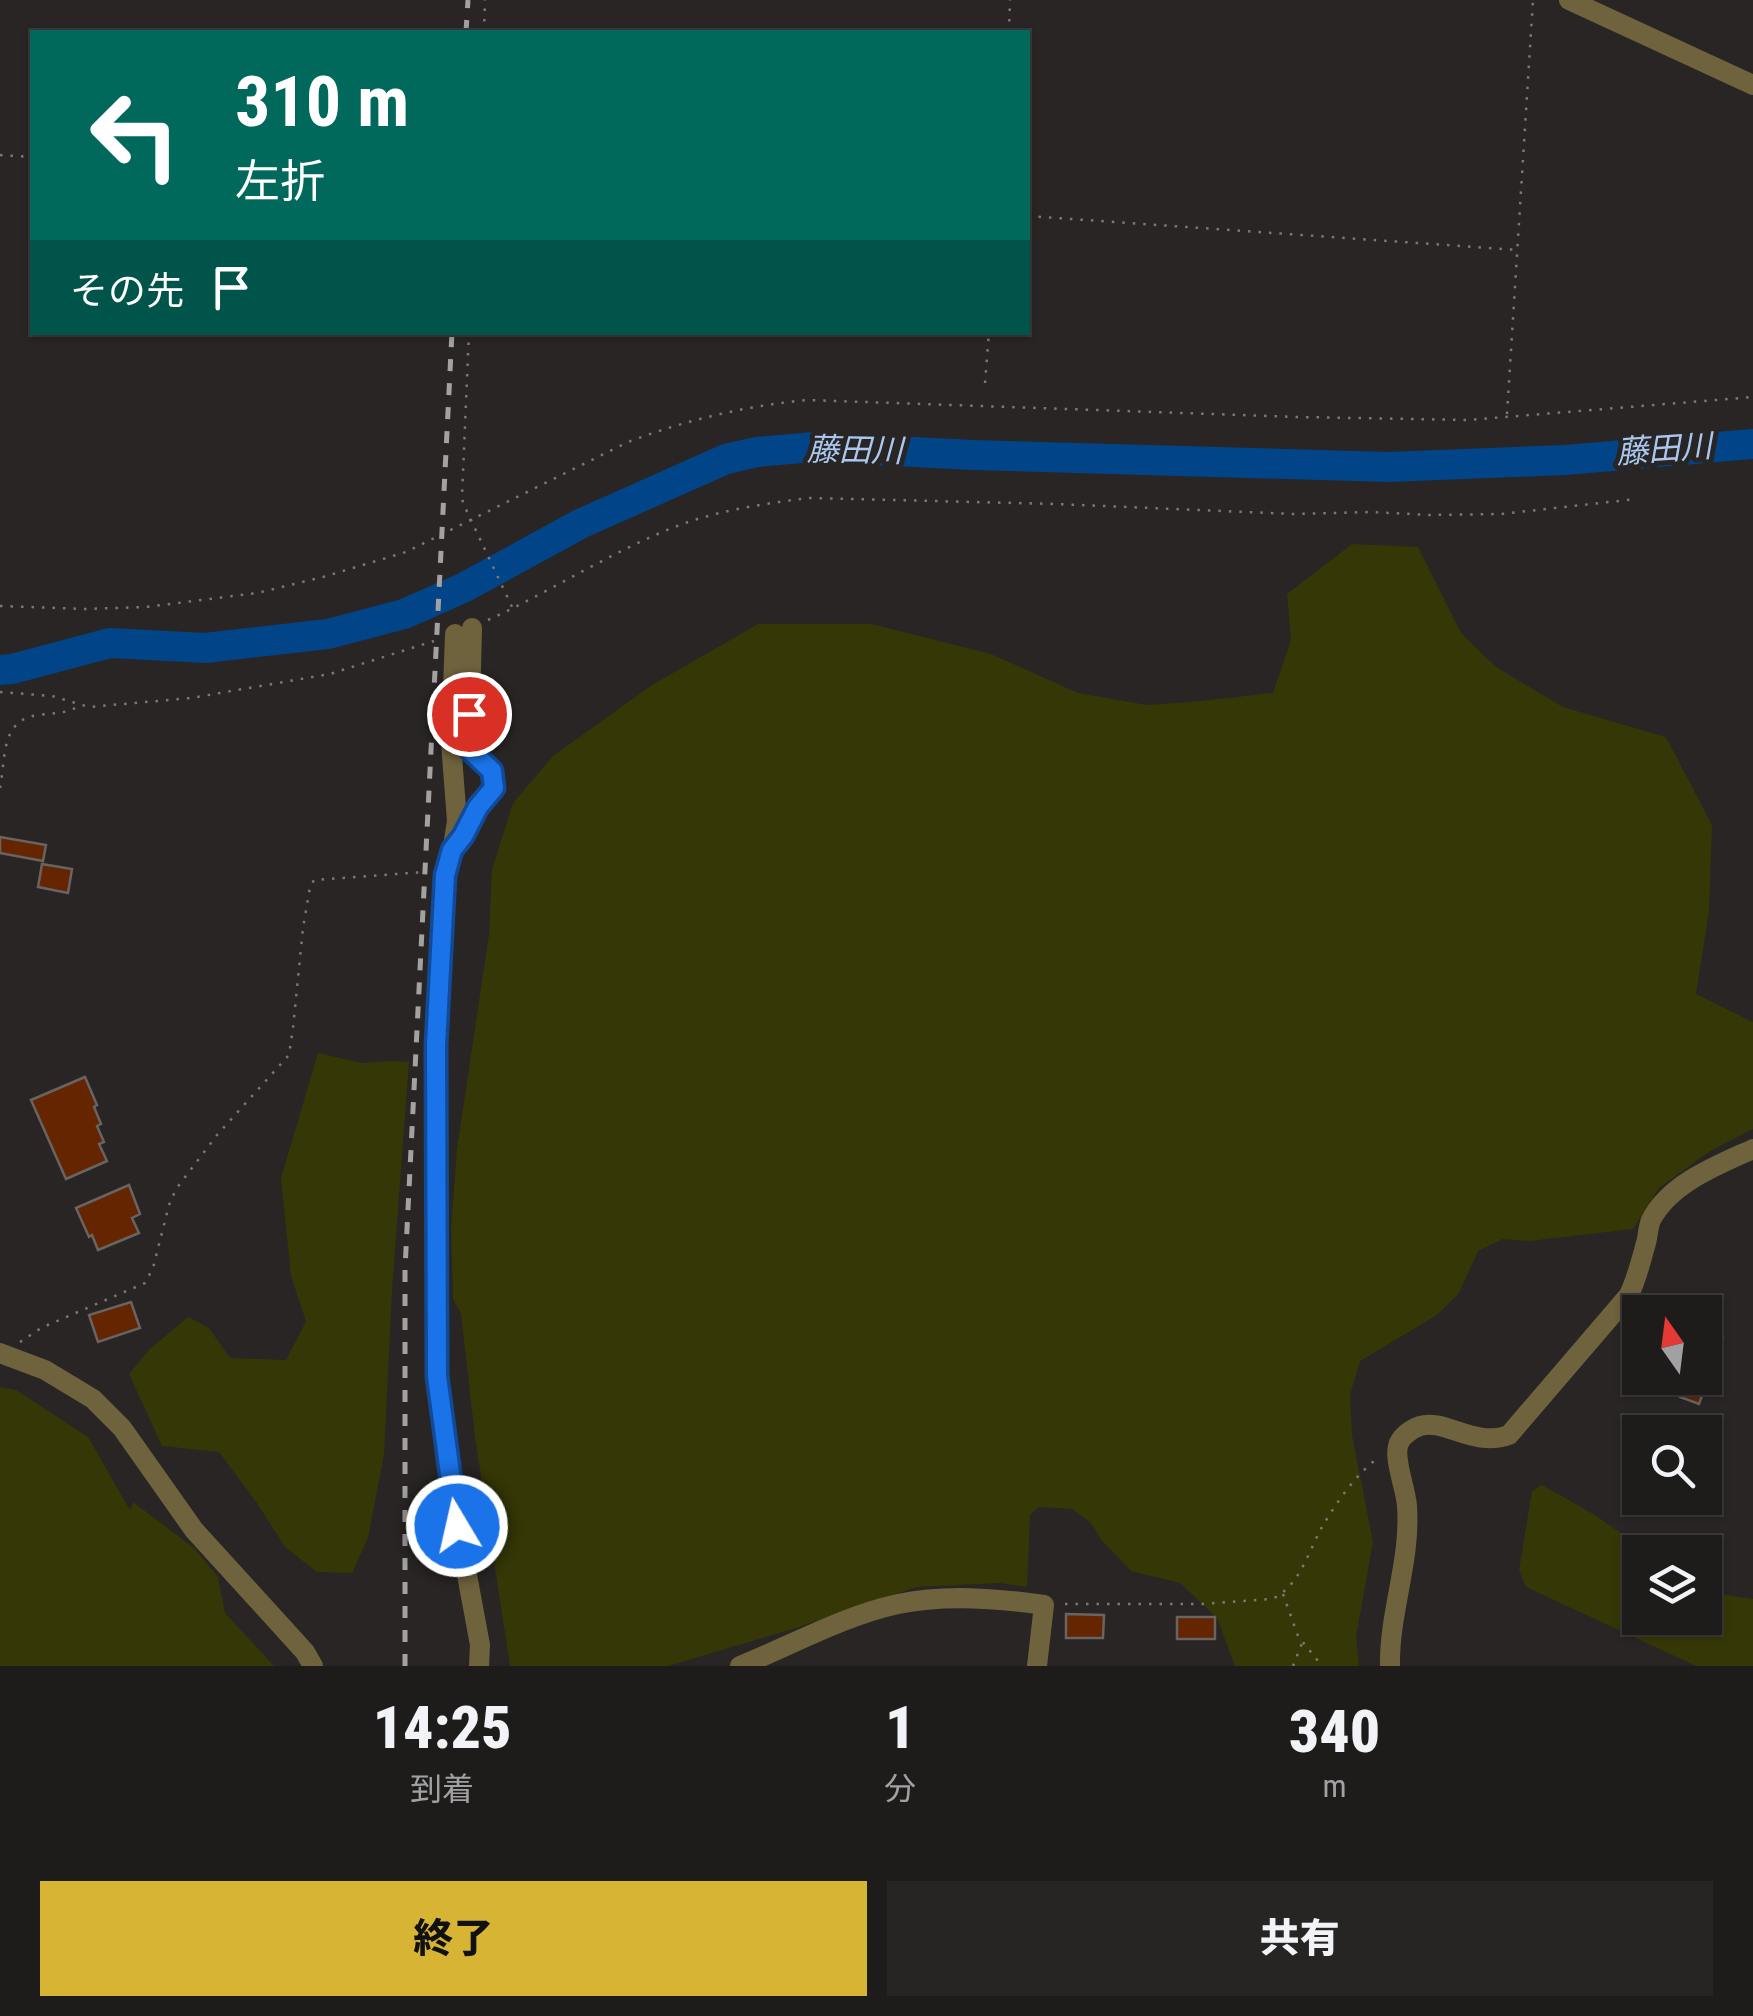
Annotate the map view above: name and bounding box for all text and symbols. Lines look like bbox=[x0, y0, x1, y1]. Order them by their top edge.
text: 310 m bbox=[235, 61, 409, 143]
icon: left bbox=[70, 70, 200, 200]
text: 左折 bbox=[235, 155, 325, 208]
icon: arrive bbox=[204, 260, 259, 315]
text: その先 bbox=[70, 269, 184, 313]
water label: 藤田川 bbox=[1615, 426, 1716, 471]
water label: 藤田川 bbox=[807, 430, 906, 470]
pin bbox=[427, 672, 512, 757]
icon: arrive bbox=[442, 687, 497, 742]
north arrow bbox=[1622, 1295, 1722, 1395]
map controls bbox=[1622, 1295, 1722, 1635]
button: search bbox=[1622, 1415, 1722, 1515]
position arrow bbox=[405, 1474, 509, 1578]
button: layers bbox=[1622, 1535, 1722, 1635]
text: 14:25 bbox=[373, 1692, 512, 1763]
text: 1 bbox=[885, 1692, 915, 1763]
text: 340 bbox=[1289, 1696, 1380, 1767]
text: m bbox=[1323, 1767, 1347, 1805]
text: 到着 bbox=[410, 1770, 474, 1808]
text: 分 bbox=[884, 1770, 916, 1808]
button: 終了 bbox=[40, 1881, 867, 1996]
button: 共有 bbox=[887, 1881, 1713, 1996]

